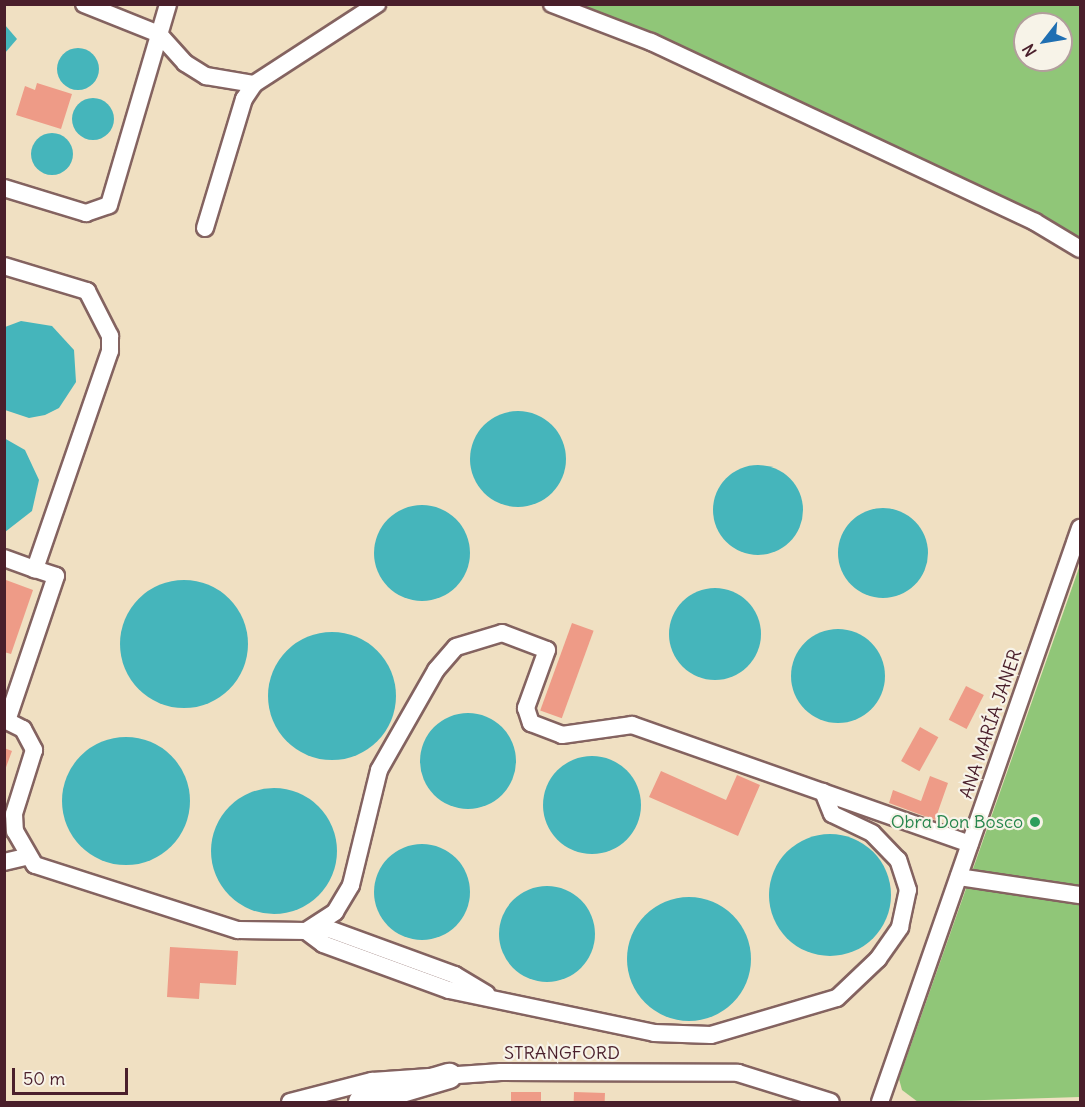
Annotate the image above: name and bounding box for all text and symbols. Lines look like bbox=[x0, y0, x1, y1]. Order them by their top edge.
north arrow bbox=[1013, 12, 1073, 72]
text: N bbox=[1018, 40, 1041, 60]
street label: ANA MARÍA JANER bbox=[955, 647, 1027, 801]
place label: Obra Don Bosco bbox=[891, 811, 1023, 833]
marker: Obra Don Bosco bbox=[1028, 815, 1042, 829]
street label: STRANGFORD bbox=[504, 1042, 620, 1064]
scale bar bbox=[15, 1056, 130, 1094]
text: 50 m bbox=[23, 1067, 65, 1090]

